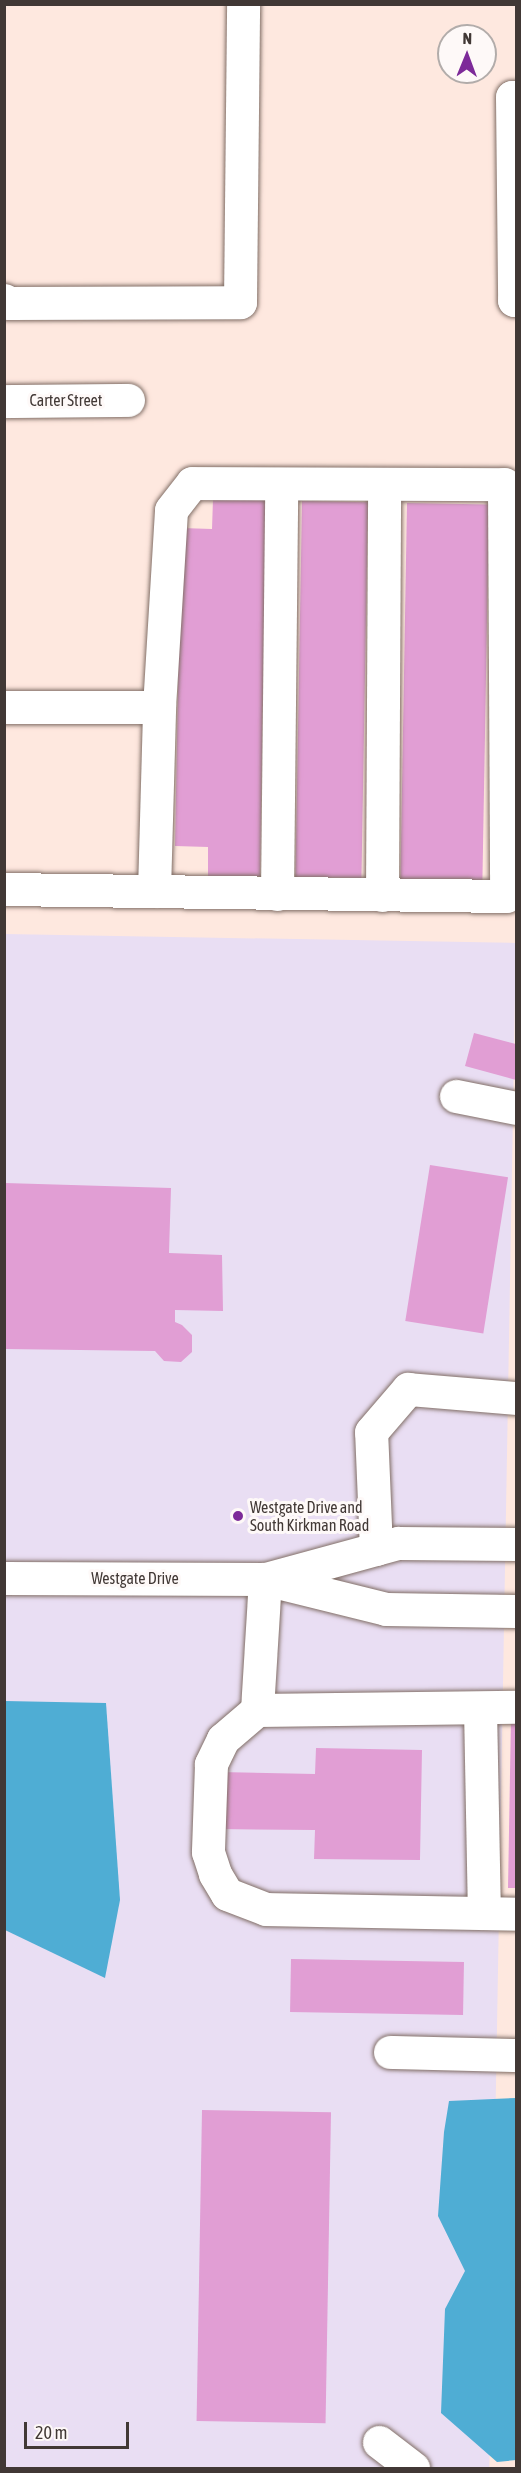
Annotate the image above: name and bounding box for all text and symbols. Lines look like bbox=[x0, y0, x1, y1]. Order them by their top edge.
north arrow bbox=[437, 24, 497, 84]
text: N bbox=[462, 29, 472, 47]
street label: Carter Street bbox=[30, 390, 102, 410]
place label: Westgate Drive and South Kirkman Road bbox=[250, 1497, 369, 1535]
marker: Westgate Drive and South Kirkman Road bbox=[231, 1509, 245, 1523]
street label: Westgate Drive bbox=[91, 1568, 179, 1588]
scale bar bbox=[27, 2410, 132, 2448]
text: 20 m bbox=[35, 2422, 67, 2443]

